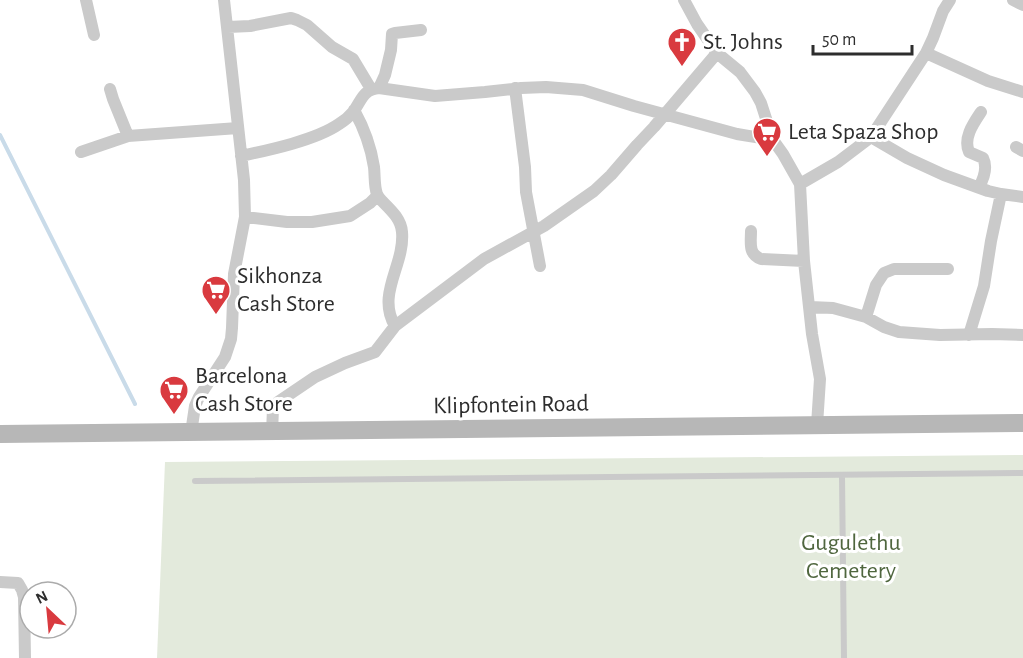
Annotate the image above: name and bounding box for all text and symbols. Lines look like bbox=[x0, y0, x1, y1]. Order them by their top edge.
scale bar bbox=[813, 18, 912, 56]
church icon: St. Johns bbox=[666, 26, 698, 68]
place label: St. Johns bbox=[703, 30, 783, 54]
text: 50 m bbox=[822, 31, 856, 49]
supermarket icon: Leta Spaza Shop bbox=[751, 116, 783, 158]
place label: Leta Spaza Shop bbox=[788, 120, 939, 144]
place label: Sikhonza Cash Store bbox=[237, 264, 335, 316]
supermarket icon: Sikhonza Cash Store bbox=[200, 274, 232, 316]
place label: Barcelona Cash Store bbox=[195, 364, 293, 416]
supermarket icon: Barcelona Cash Store bbox=[158, 374, 190, 416]
street label: Klipfontein Road bbox=[433, 392, 589, 418]
park label: Gugulethu Cemetery bbox=[801, 531, 901, 583]
north arrow bbox=[18, 580, 78, 640]
text: N bbox=[33, 588, 50, 607]

